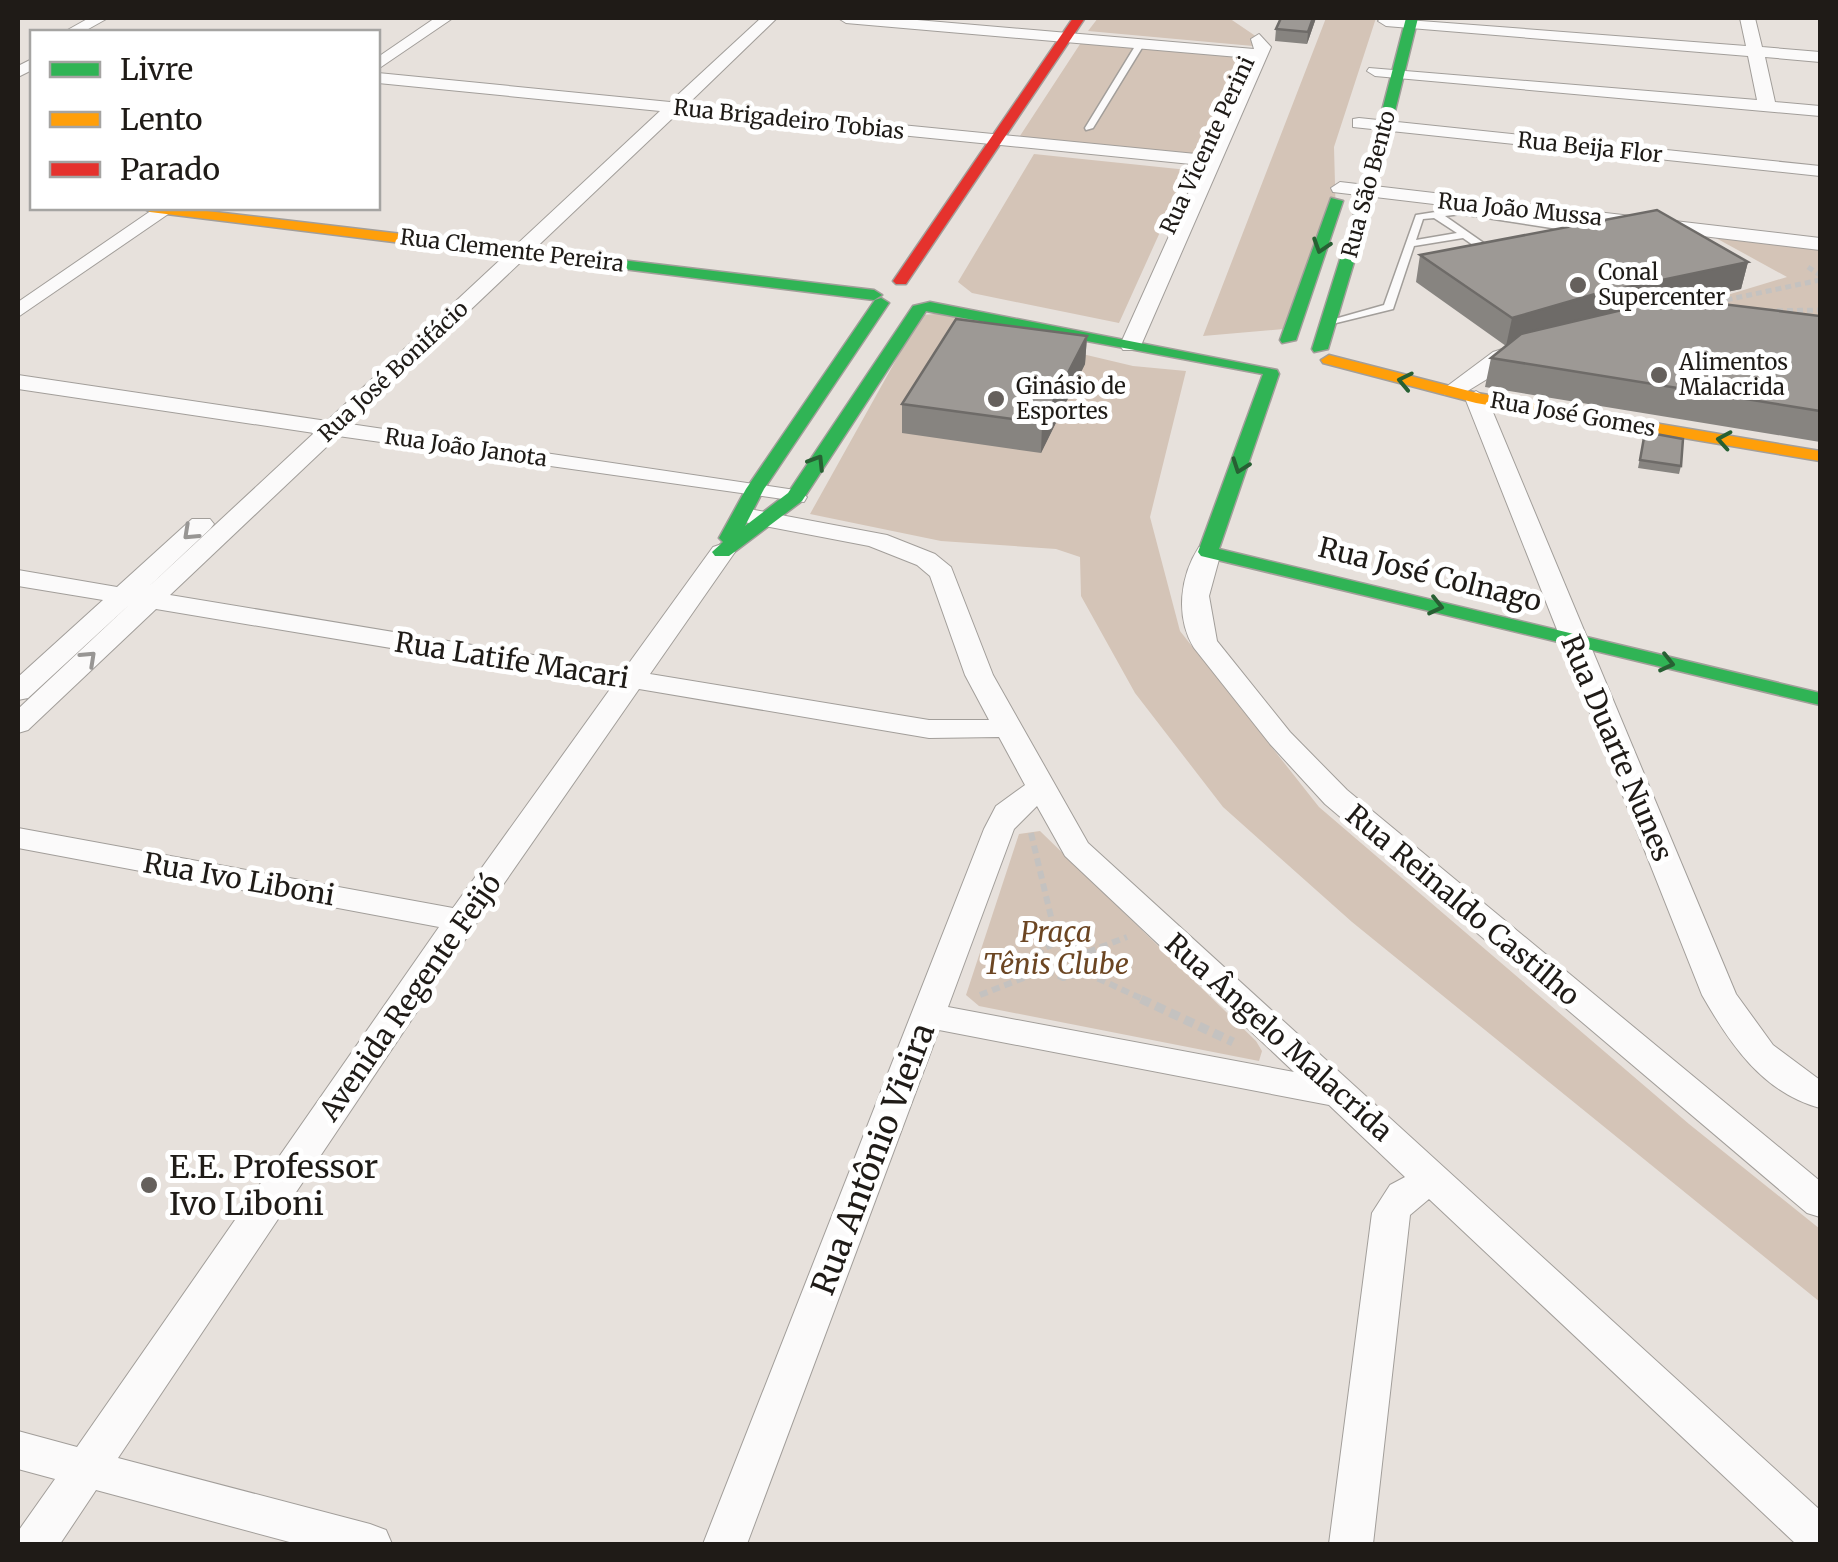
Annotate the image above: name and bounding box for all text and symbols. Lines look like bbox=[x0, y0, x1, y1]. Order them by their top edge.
legend bbox=[30, 30, 380, 210]
text: Livre bbox=[120, 50, 193, 88]
street label: Rua Vicente Perini bbox=[1154, 52, 1260, 238]
street label: Rua Brigadeiro Tobias bbox=[672, 93, 906, 145]
text: Lento bbox=[120, 100, 203, 138]
street label: Rua São Bento bbox=[1335, 107, 1401, 261]
street label: Rua Beija Flor bbox=[1516, 125, 1664, 169]
text: Parado bbox=[120, 150, 220, 188]
street label: Rua João Mussa bbox=[1436, 186, 1604, 232]
street label: Rua Clemente Pereira bbox=[398, 222, 626, 278]
one-way arrow bbox=[1312, 236, 1333, 253]
place label: Conal Supercenter bbox=[1598, 258, 1725, 311]
marker: Conal Supercenter bbox=[1567, 274, 1589, 296]
street label: Rua José Bonifácio bbox=[312, 294, 474, 448]
place label: Alimentos Malacrida bbox=[1678, 348, 1788, 401]
marker: Alimentos Malacrida bbox=[1648, 364, 1670, 386]
one-way arrow bbox=[1397, 371, 1414, 392]
place label: Ginásio de Esportes bbox=[1016, 372, 1126, 425]
street label: Rua José Gomes bbox=[1488, 386, 1658, 442]
marker: Ginásio de Esportes bbox=[985, 388, 1007, 410]
street label: Rua João Janota bbox=[383, 422, 549, 472]
one-way arrow bbox=[1716, 430, 1733, 451]
one-way arrow bbox=[804, 455, 823, 473]
one-way arrow bbox=[1231, 457, 1252, 474]
one-way arrow bbox=[183, 522, 202, 540]
street label: Rua José Colnago bbox=[1315, 529, 1545, 619]
one-way arrow bbox=[1427, 594, 1444, 615]
street label: Rua Latife Macari bbox=[392, 624, 632, 696]
street label: Rua Duarte Nunes bbox=[1553, 629, 1681, 867]
one-way arrow bbox=[1658, 651, 1675, 672]
one-way arrow bbox=[77, 652, 95, 670]
street label: Rua Reinaldo Castilho bbox=[1339, 797, 1587, 1013]
street label: Rua Ivo Liboni bbox=[140, 844, 338, 914]
street label: Avenida Regente Feijó bbox=[311, 866, 509, 1128]
park label: Praça Tênis Clube bbox=[983, 914, 1129, 982]
street label: Rua Ângelo Malacrida bbox=[1158, 925, 1400, 1149]
street label: Rua Antônio Vieira bbox=[803, 1018, 943, 1300]
place label: E.E. Professor Ivo Liboni bbox=[169, 1147, 378, 1224]
marker: E.E. Professor Ivo Liboni bbox=[138, 1174, 160, 1196]

